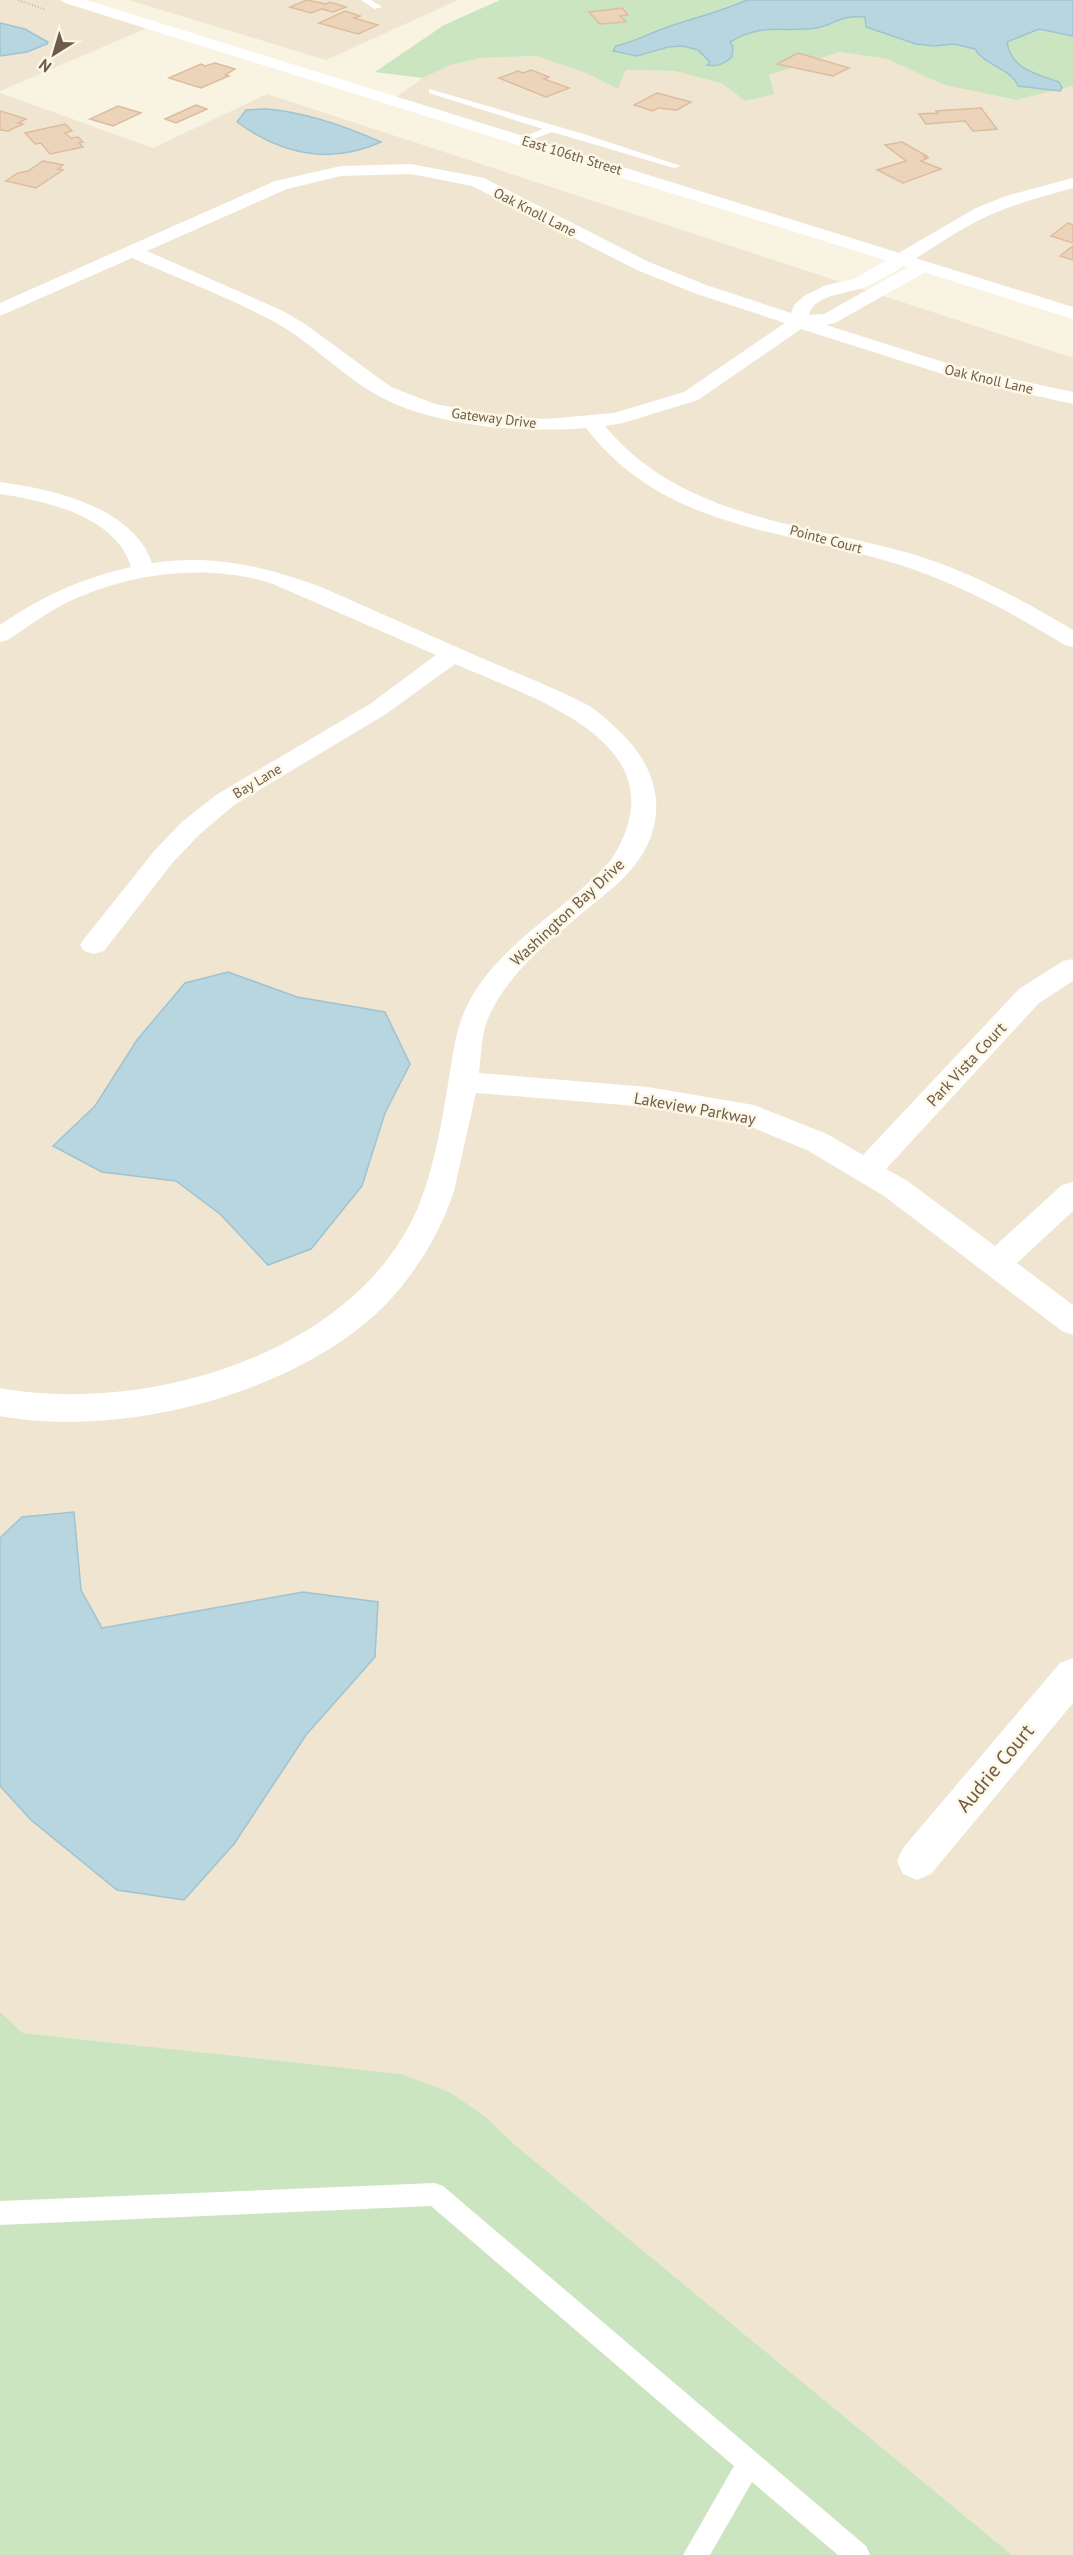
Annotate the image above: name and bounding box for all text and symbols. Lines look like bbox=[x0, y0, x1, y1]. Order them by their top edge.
north arrow bbox=[24, 24, 84, 84]
text: N bbox=[35, 55, 55, 77]
street label: East 106th Street bbox=[520, 131, 624, 179]
street label: Oak Knoll Lane bbox=[491, 183, 579, 241]
street label: Oak Knoll Lane bbox=[943, 360, 1035, 398]
street label: Gateway Drive bbox=[451, 404, 537, 432]
street label: Pointe Court bbox=[788, 521, 864, 557]
street label: Bay Lane bbox=[229, 759, 285, 803]
street label: Washington Bay Drive bbox=[506, 854, 628, 970]
street label: Park Vista Court bbox=[922, 1017, 1010, 1110]
street label: Lakeview Parkway bbox=[633, 1087, 758, 1129]
street label: Audrie Court bbox=[951, 1718, 1040, 1817]

